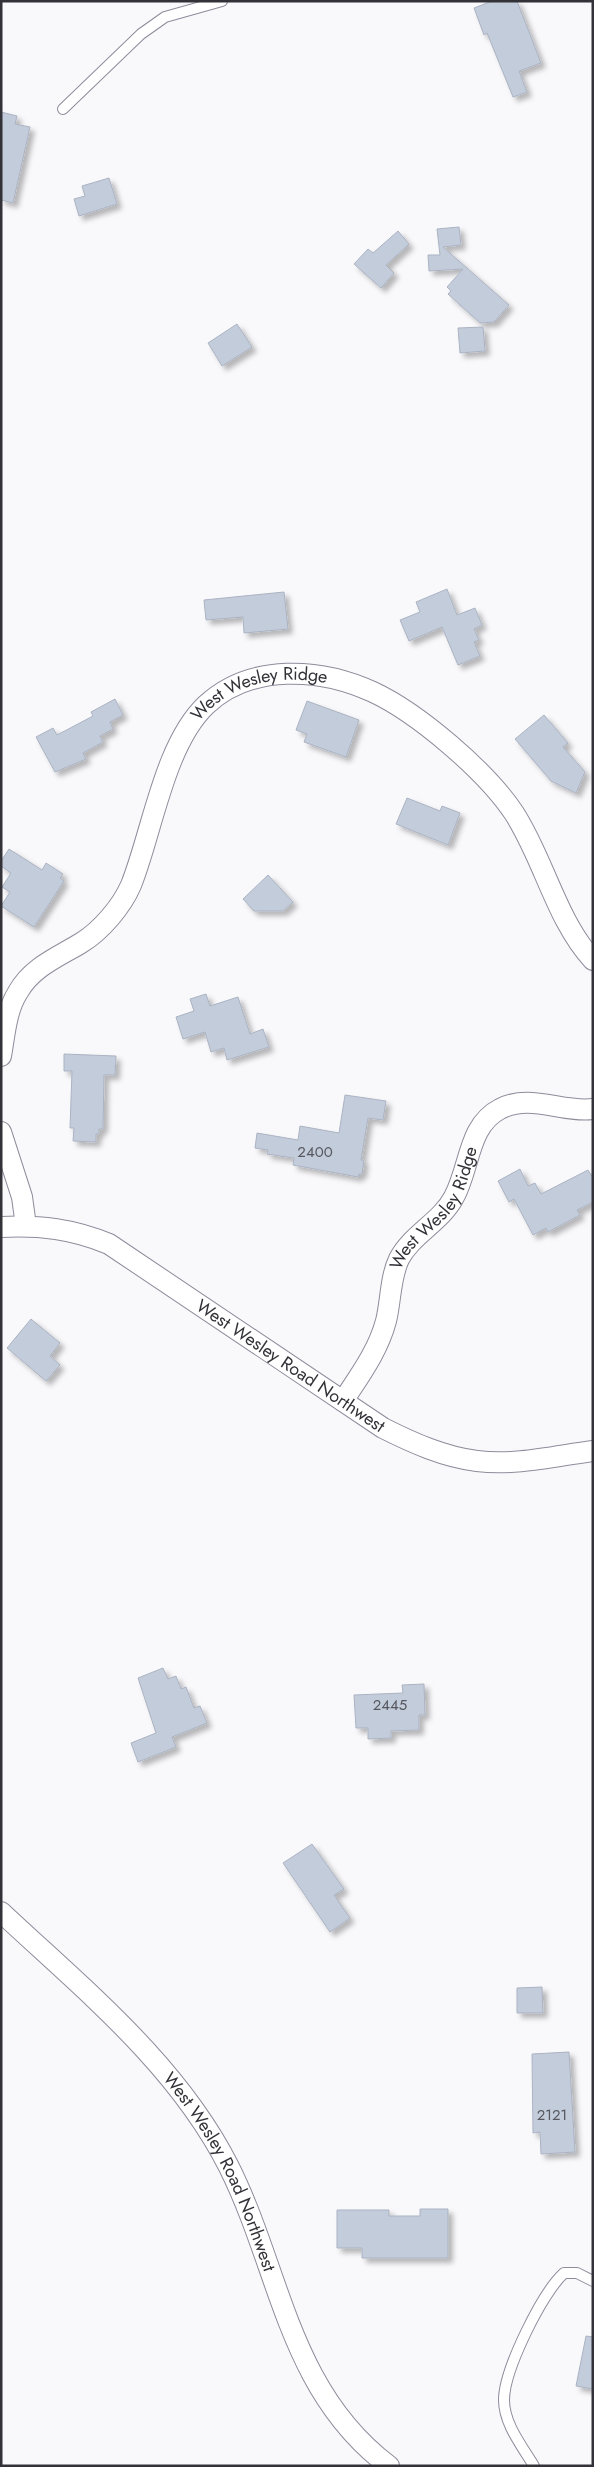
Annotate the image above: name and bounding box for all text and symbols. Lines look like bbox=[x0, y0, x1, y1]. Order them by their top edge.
street label: West Wesley Ridge bbox=[185, 661, 330, 726]
house number: 2400 bbox=[297, 1141, 333, 1163]
street label: West Wesley Ridge bbox=[383, 1143, 484, 1273]
street label: West Wesley Road Northwest bbox=[191, 1293, 391, 1439]
house number: 2445 bbox=[373, 1694, 407, 1716]
street label: West Wesley Road Northwest bbox=[157, 2066, 282, 2275]
house number: 2121 bbox=[537, 2104, 567, 2126]

